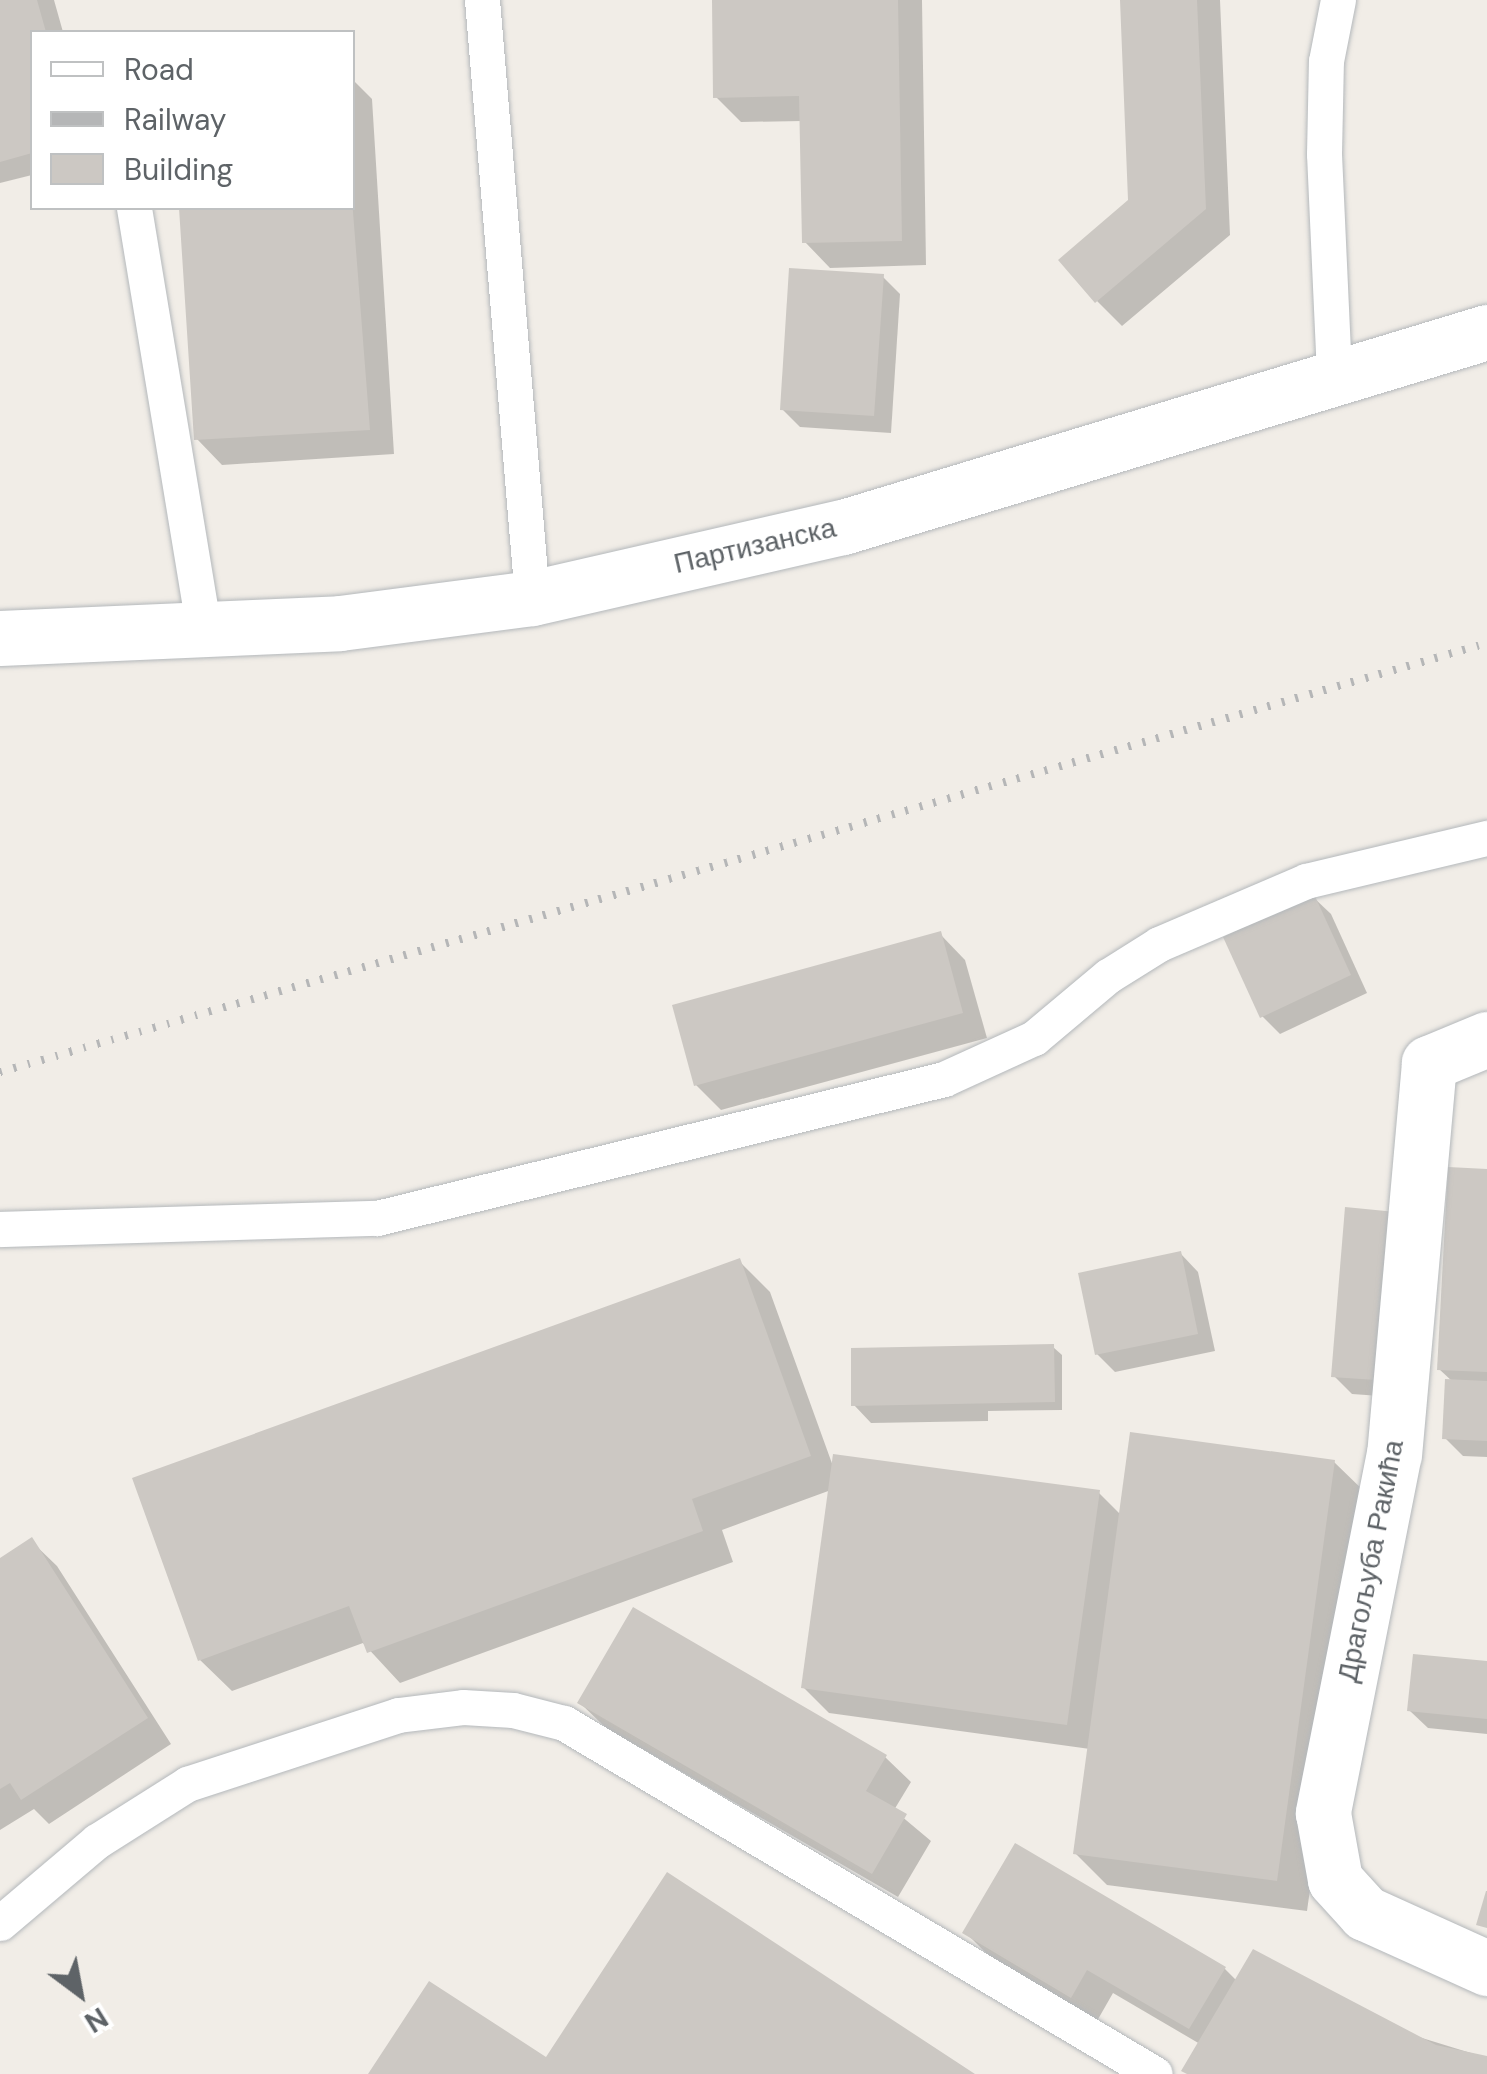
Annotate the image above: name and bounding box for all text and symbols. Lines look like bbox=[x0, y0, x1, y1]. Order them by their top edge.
legend bbox=[30, 30, 355, 210]
text: Road bbox=[124, 50, 194, 89]
text: Railway bbox=[124, 100, 227, 139]
text: Building bbox=[124, 150, 233, 189]
street label: Партизанска bbox=[671, 511, 839, 581]
street label: Драгољуба Ракића bbox=[1331, 1437, 1411, 1685]
north arrow bbox=[30, 1944, 130, 2044]
text: N bbox=[78, 1999, 115, 2041]

